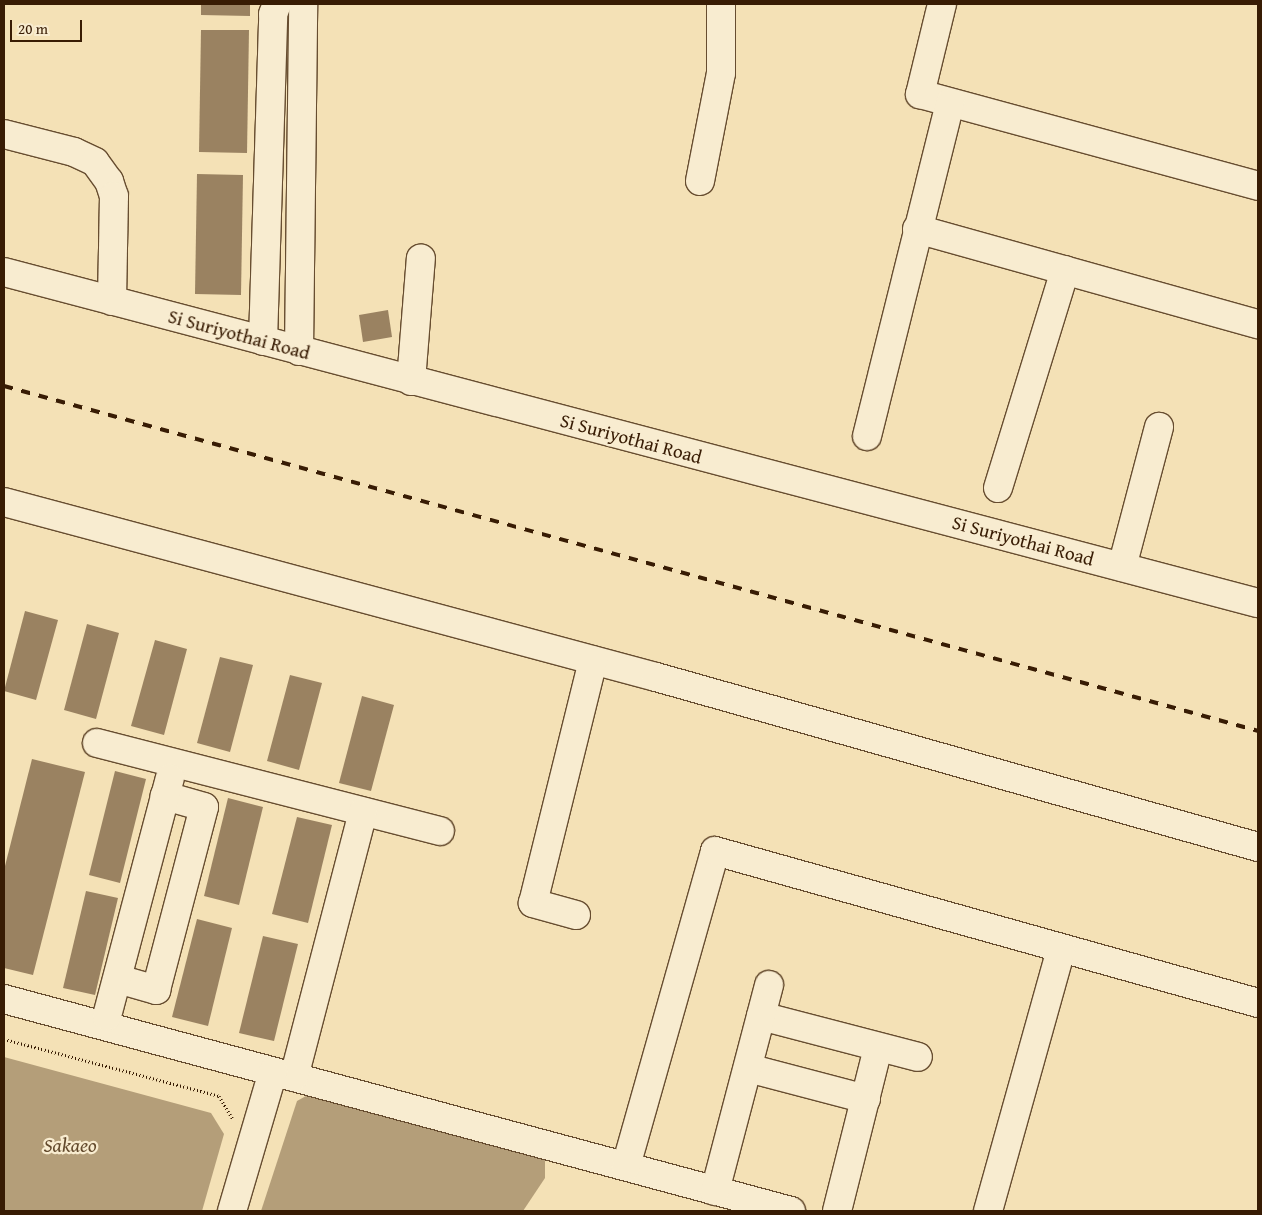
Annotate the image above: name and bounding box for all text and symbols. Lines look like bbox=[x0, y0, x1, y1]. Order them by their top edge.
scale bar bbox=[12, 10, 85, 42]
text: 20 m bbox=[18, 18, 48, 39]
street label: Si Suriyothai Road bbox=[166, 305, 312, 365]
street label: Si Suriyothai Road bbox=[558, 409, 704, 469]
street label: Si Suriyothai Road bbox=[950, 511, 1096, 571]
water label: Sakaeo bbox=[43, 1132, 97, 1156]

